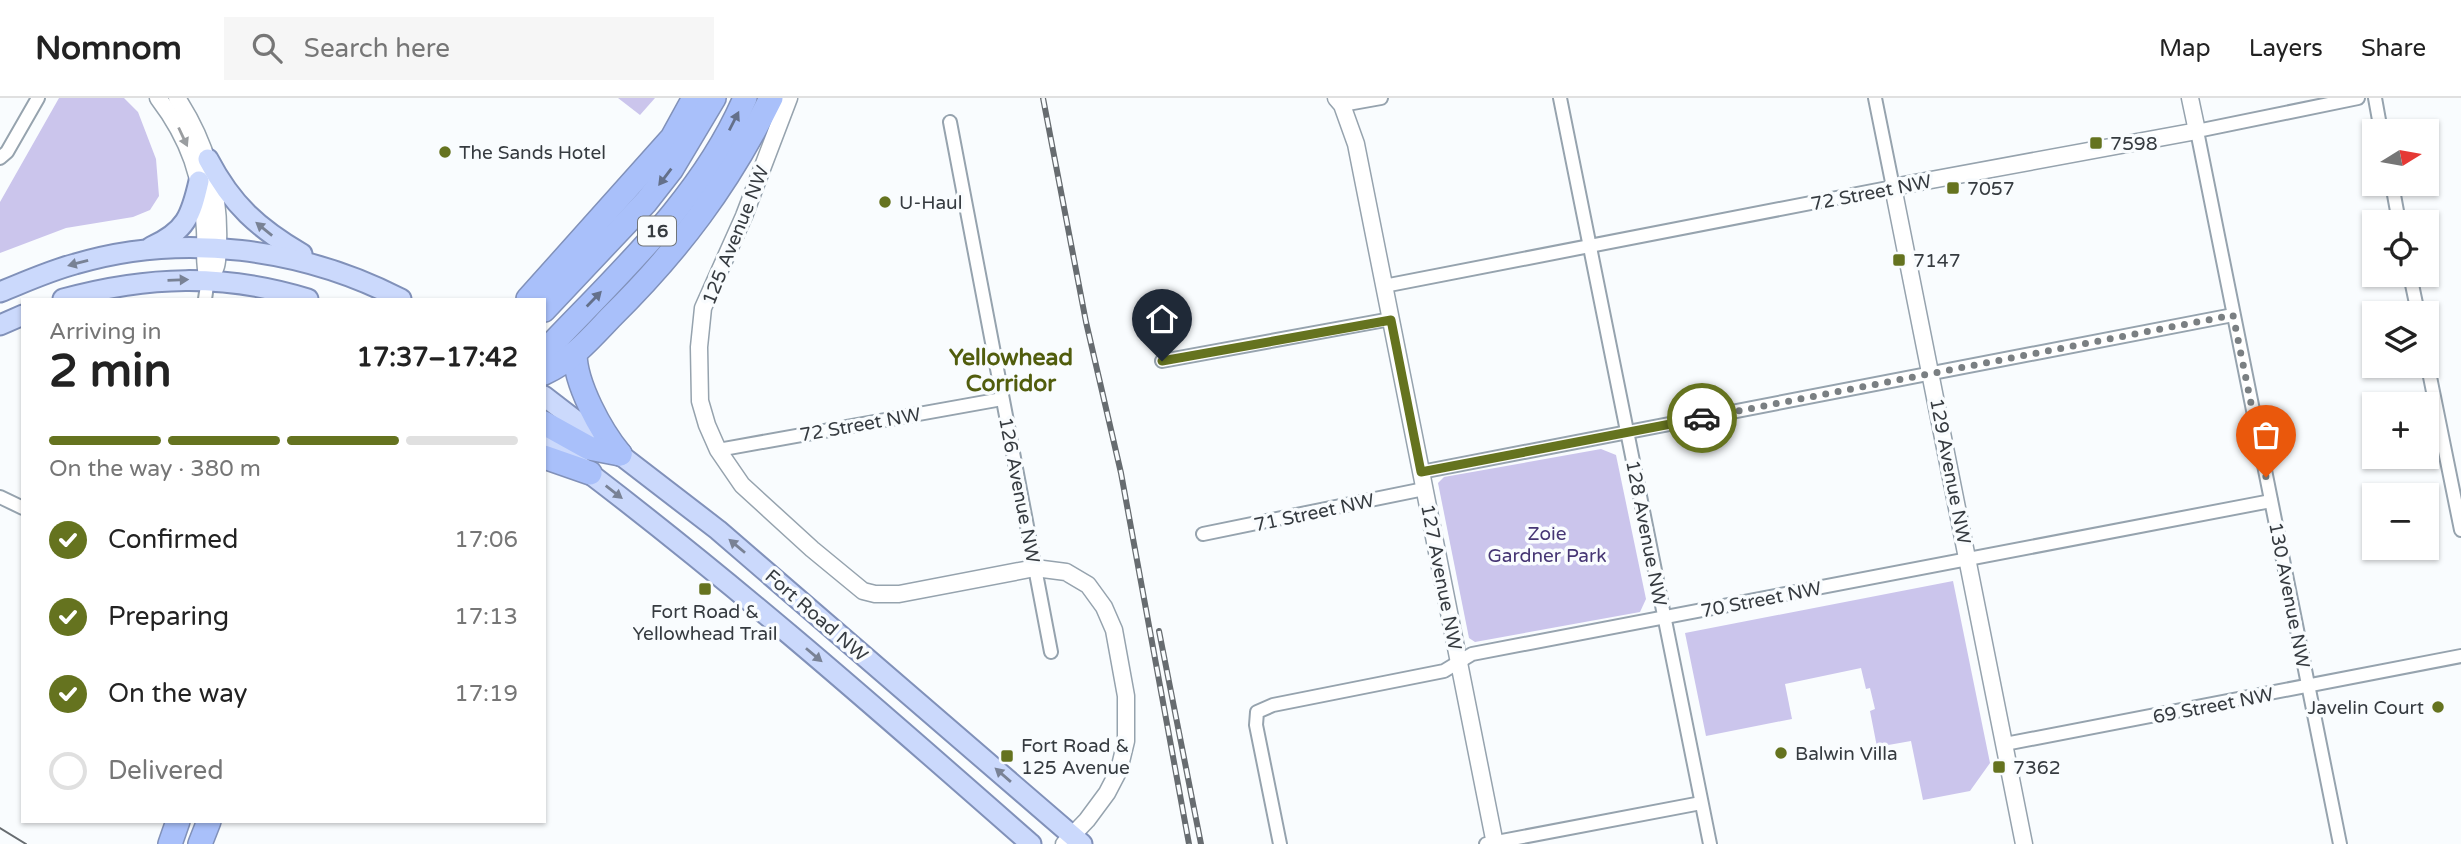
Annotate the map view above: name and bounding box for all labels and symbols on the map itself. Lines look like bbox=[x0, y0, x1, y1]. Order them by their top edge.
one-way arrow bbox=[729, 111, 740, 131]
north arrow bbox=[2362, 119, 2440, 196]
one-way arrow bbox=[177, 127, 189, 147]
place label: 7598 bbox=[2110, 133, 2158, 155]
marker: 7598 bbox=[2088, 135, 2104, 151]
place label: The Sands Hotel bbox=[459, 142, 606, 164]
marker: The Sands Hotel bbox=[437, 144, 453, 160]
street label: 125 Avenue NW bbox=[698, 163, 774, 308]
one-way arrow bbox=[659, 168, 673, 186]
street label: 72 Street NW bbox=[1809, 170, 1933, 215]
place label: 7057 bbox=[1967, 178, 2015, 200]
marker: 7057 bbox=[1945, 180, 1961, 196]
place label: U-Haul bbox=[899, 192, 962, 214]
marker: U-Haul bbox=[877, 194, 893, 210]
road number: 16 bbox=[638, 216, 676, 246]
one-way arrow bbox=[255, 222, 273, 237]
place label: 7147 bbox=[1913, 250, 1961, 272]
marker: 7147 bbox=[1891, 252, 1907, 268]
one-way arrow bbox=[67, 259, 88, 269]
one-way arrow bbox=[167, 274, 189, 286]
pin bbox=[1132, 289, 1192, 361]
one-way arrow bbox=[586, 291, 603, 308]
district label: Yellowhead Corridor bbox=[949, 344, 1073, 398]
courier bbox=[1667, 383, 1737, 453]
street label: 129 Avenue NW bbox=[1925, 396, 1975, 546]
street label: 72 Street NW bbox=[798, 404, 922, 446]
pin bbox=[2236, 405, 2296, 477]
street label: 126 Avenue NW bbox=[994, 415, 1044, 565]
street label: 128 Avenue NW bbox=[1621, 458, 1671, 608]
one-way arrow bbox=[605, 484, 623, 499]
street label: 71 Street NW bbox=[1252, 489, 1376, 536]
street label: 127 Avenue NW bbox=[1416, 502, 1466, 652]
street label: 130 Avenue NW bbox=[2264, 520, 2314, 670]
park label: Zoie Gardner Park bbox=[1487, 523, 1607, 567]
one-way arrow bbox=[729, 539, 746, 554]
street label: Fort Road NW bbox=[760, 565, 872, 666]
street label: 70 Street NW bbox=[1699, 577, 1823, 622]
marker: Fort Road & Yellowhead Trail bbox=[697, 581, 713, 597]
place label: Fort Road & Yellowhead Trail bbox=[632, 601, 778, 645]
one-way arrow bbox=[806, 647, 823, 662]
street label: 69 Street NW bbox=[2151, 683, 2275, 728]
place label: Javelin Court bbox=[2307, 697, 2424, 719]
marker: Javelin Court bbox=[2430, 699, 2446, 715]
place label: Fort Road & 125 Avenue bbox=[1021, 735, 1130, 779]
place label: Balwin Villa bbox=[1795, 743, 1898, 765]
marker: Balwin Villa bbox=[1773, 745, 1789, 761]
marker: Fort Road & 125 Avenue bbox=[999, 748, 1015, 764]
place label: 7362 bbox=[2013, 757, 2061, 779]
marker: 7362 bbox=[1991, 759, 2007, 775]
one-way arrow bbox=[994, 768, 1011, 783]

